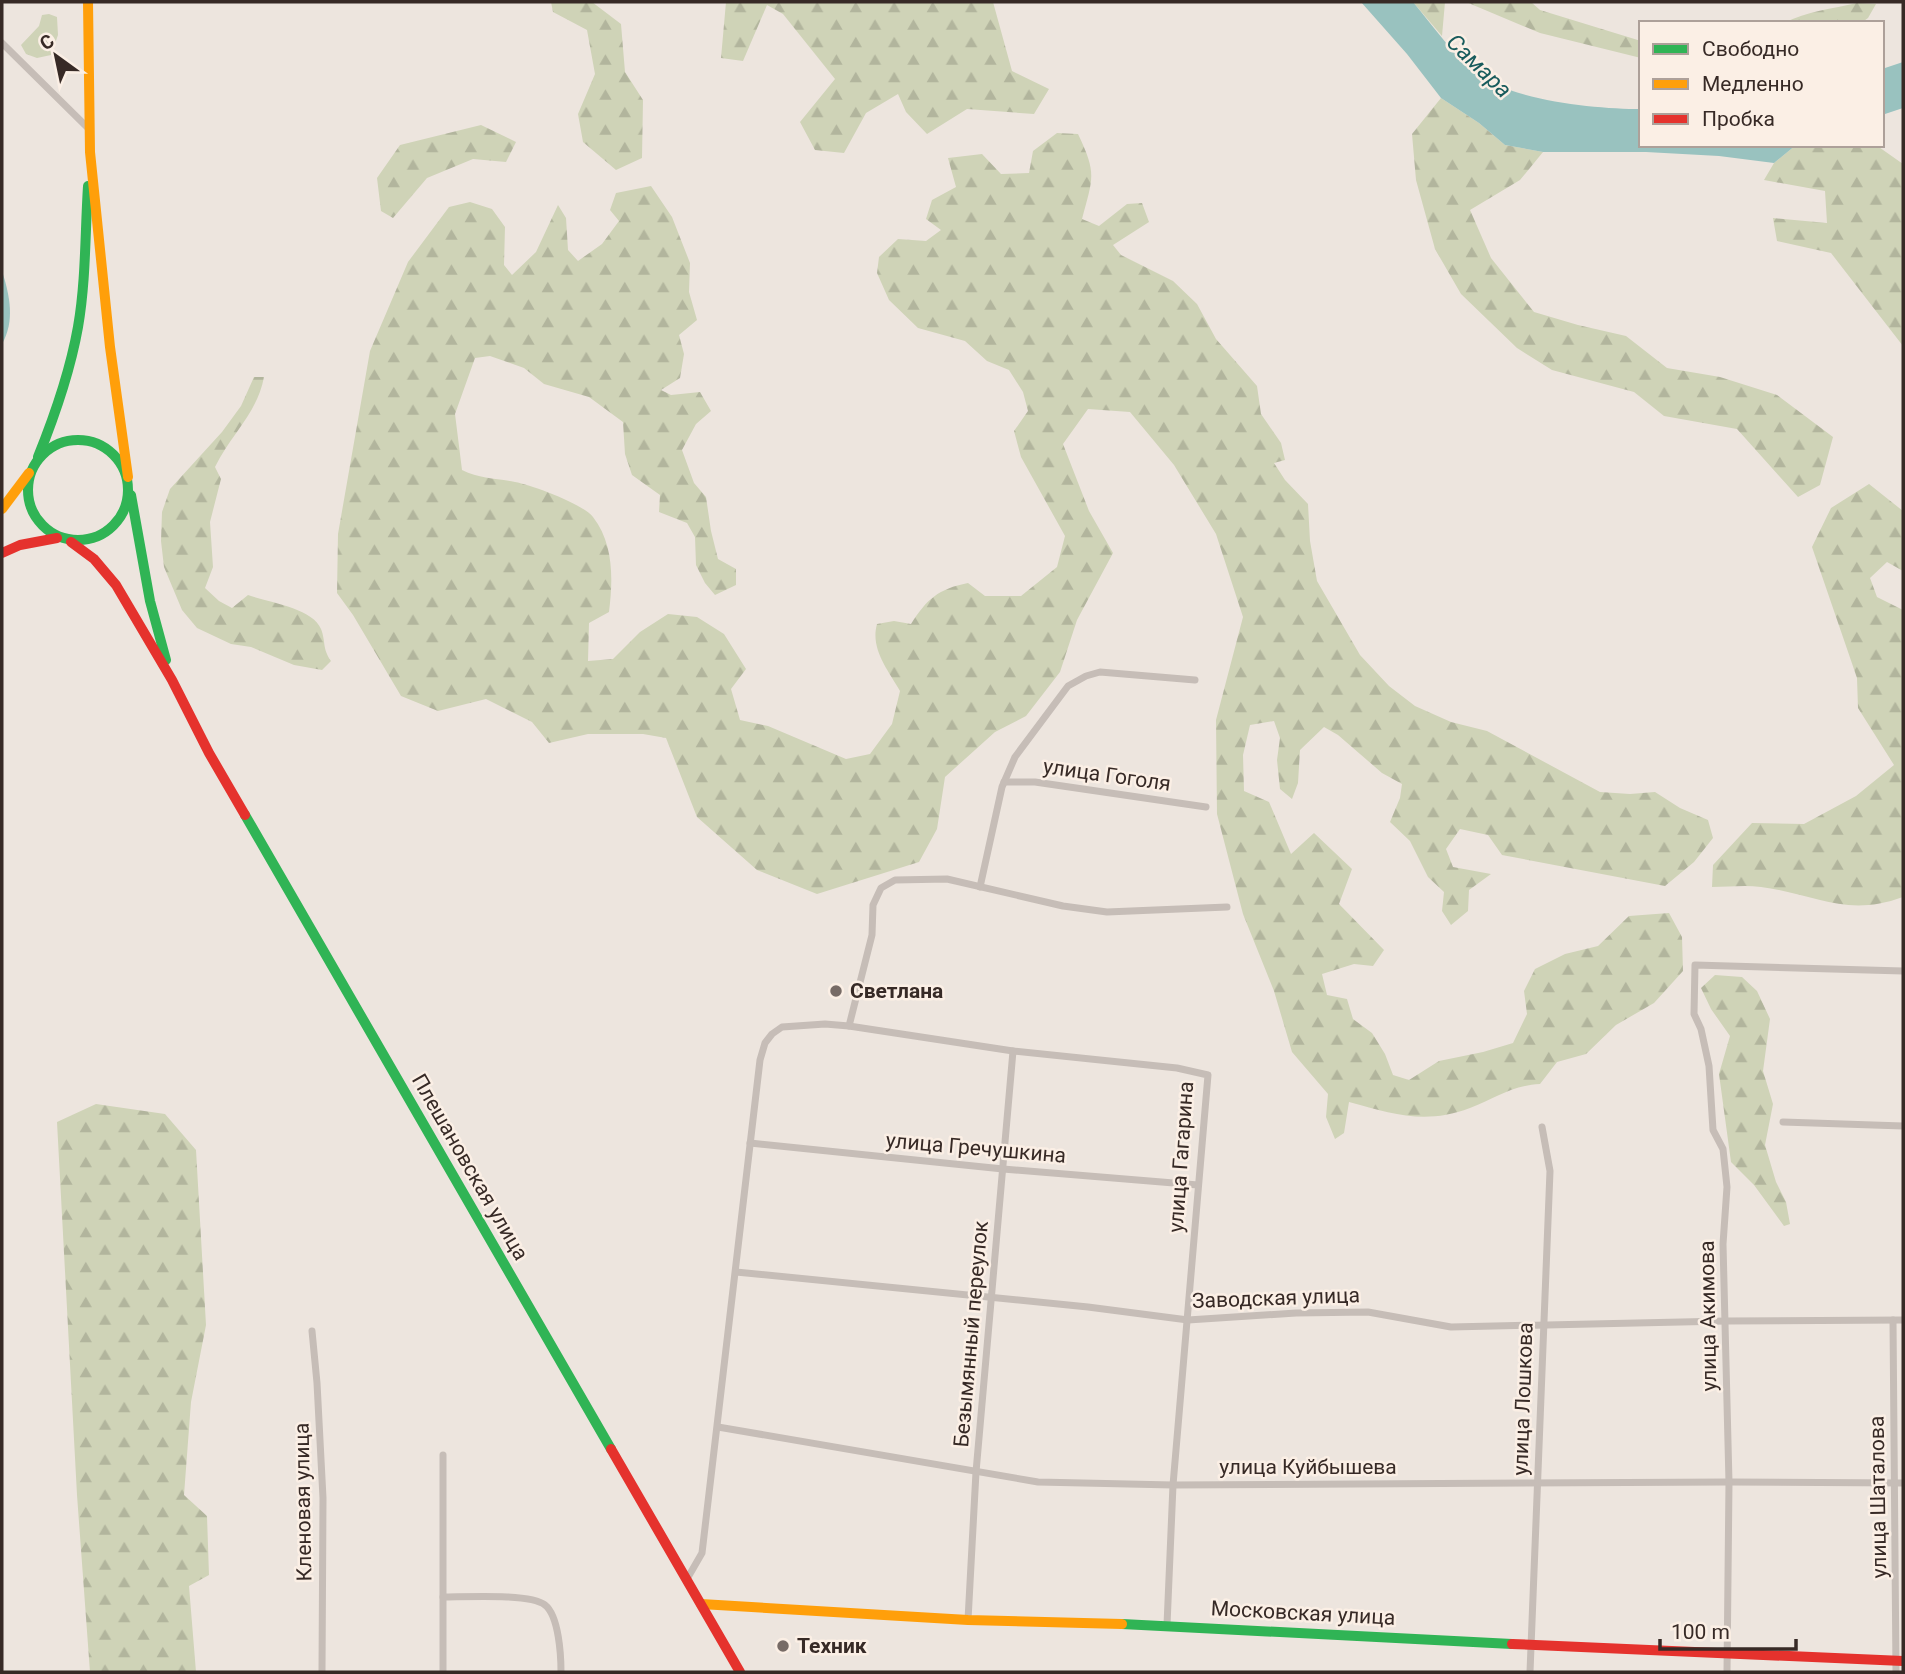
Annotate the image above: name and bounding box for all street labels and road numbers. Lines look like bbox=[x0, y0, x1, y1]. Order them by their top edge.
street label: улица Гоголя bbox=[1042, 754, 1172, 796]
street label: Плешановская улица bbox=[407, 1070, 533, 1264]
street label: улица Гагарина bbox=[1164, 1081, 1198, 1233]
street label: улица Гречушкина bbox=[885, 1128, 1067, 1168]
street label: Безымянный переулок bbox=[949, 1219, 993, 1448]
street label: улица Акимова bbox=[1695, 1240, 1721, 1392]
street label: Заводская улица bbox=[1192, 1283, 1360, 1313]
street label: улица Лошкова bbox=[1508, 1322, 1538, 1476]
street label: улица Шаталова bbox=[1865, 1415, 1891, 1579]
street label: Кленовая улица bbox=[290, 1422, 316, 1582]
street label: улица Куйбышева bbox=[1219, 1455, 1397, 1479]
street label: Московская улица bbox=[1210, 1596, 1396, 1630]

